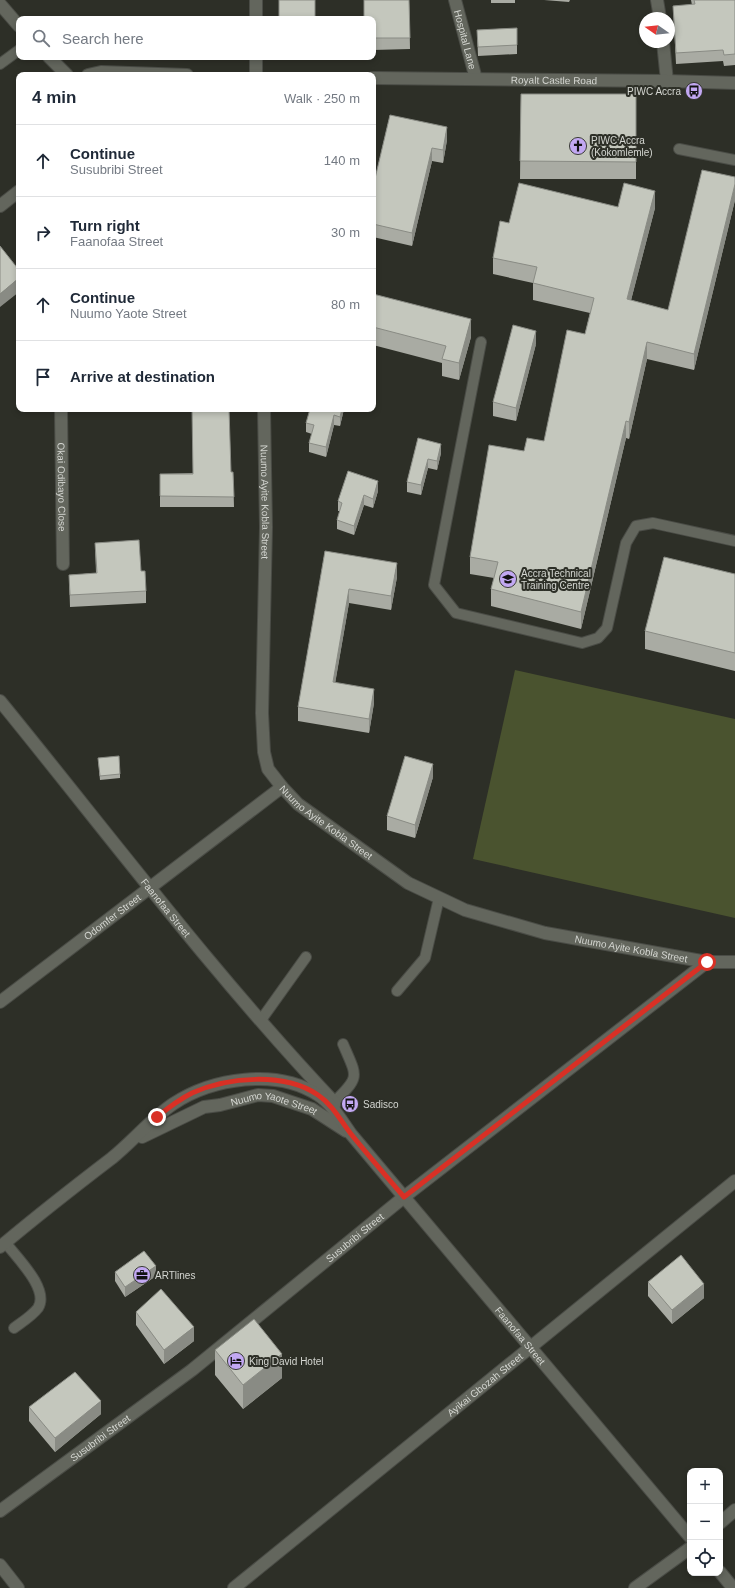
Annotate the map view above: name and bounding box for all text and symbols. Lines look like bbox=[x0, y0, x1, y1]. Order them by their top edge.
street label: Hospital Lane bbox=[452, 9, 478, 71]
north arrow bbox=[639, 12, 675, 48]
search box bbox=[16, 16, 376, 60]
icon: search bbox=[30, 27, 52, 49]
text: Search here bbox=[62, 30, 144, 47]
street label: Royalt Castle Road bbox=[511, 74, 597, 86]
bus stop icon: PIWC Accra bbox=[684, 81, 704, 101]
place label: PIWC Accra bbox=[627, 86, 681, 97]
text: 4 min bbox=[32, 88, 76, 107]
text: Walk · 250 m bbox=[284, 91, 360, 106]
place label: PIWC Accra (Kokomlemle) bbox=[591, 135, 653, 158]
church icon: PIWC Accra (Kokomlemle) bbox=[568, 136, 588, 156]
text: Continue bbox=[70, 145, 135, 162]
icon: ahead bbox=[32, 150, 54, 172]
text: 140 m bbox=[324, 153, 360, 168]
text: Susubribi Street bbox=[70, 162, 163, 177]
text: Turn right bbox=[70, 217, 140, 234]
icon: right bbox=[32, 222, 54, 244]
text: 30 m bbox=[331, 225, 360, 240]
text: Faanofaa Street bbox=[70, 234, 163, 249]
text: Continue bbox=[70, 289, 135, 306]
icon: ahead bbox=[32, 294, 54, 316]
text: 80 m bbox=[331, 297, 360, 312]
text: Nuumo Yaote Street bbox=[70, 306, 187, 321]
icon: arrive bbox=[32, 366, 54, 388]
text: Arrive at destination bbox=[70, 368, 215, 385]
street label: Okai Odibayo Close bbox=[55, 442, 68, 532]
street label: Nuumo Ayite Kobla Street bbox=[259, 445, 271, 560]
place label: Accra Technical Training Centre bbox=[521, 568, 591, 591]
school or university icon: Accra Technical Training Centre bbox=[498, 569, 518, 589]
street label: Nuumo Ayite Kobla Street bbox=[277, 783, 375, 862]
street label: Faanofaa Street bbox=[139, 877, 193, 939]
street label: Odomfer Street bbox=[82, 892, 143, 942]
street label: Nuumo Ayite Kobla Street bbox=[574, 933, 689, 964]
route start bbox=[698, 953, 716, 971]
street label: Nuumo Yaote Street bbox=[229, 1090, 319, 1117]
bus stop icon: Sadisco bbox=[340, 1094, 360, 1114]
place label: Sadisco bbox=[363, 1099, 399, 1110]
route end bbox=[148, 1108, 166, 1126]
street label: Susubribi Street bbox=[324, 1211, 386, 1265]
office icon: ARTlines bbox=[132, 1265, 152, 1285]
place label: ARTlines bbox=[155, 1270, 195, 1281]
street label: Faanofaa Street bbox=[493, 1305, 548, 1367]
hotel icon: King David Hotel bbox=[226, 1351, 246, 1371]
street label: Ayikai Gbozah Street bbox=[445, 1351, 525, 1419]
place label: King David Hotel bbox=[249, 1356, 323, 1367]
street label: Susubribi Street bbox=[68, 1412, 132, 1464]
map controls bbox=[687, 1468, 723, 1576]
button: + bbox=[687, 1468, 723, 1504]
button: − bbox=[687, 1504, 723, 1540]
button: locate bbox=[687, 1540, 723, 1576]

